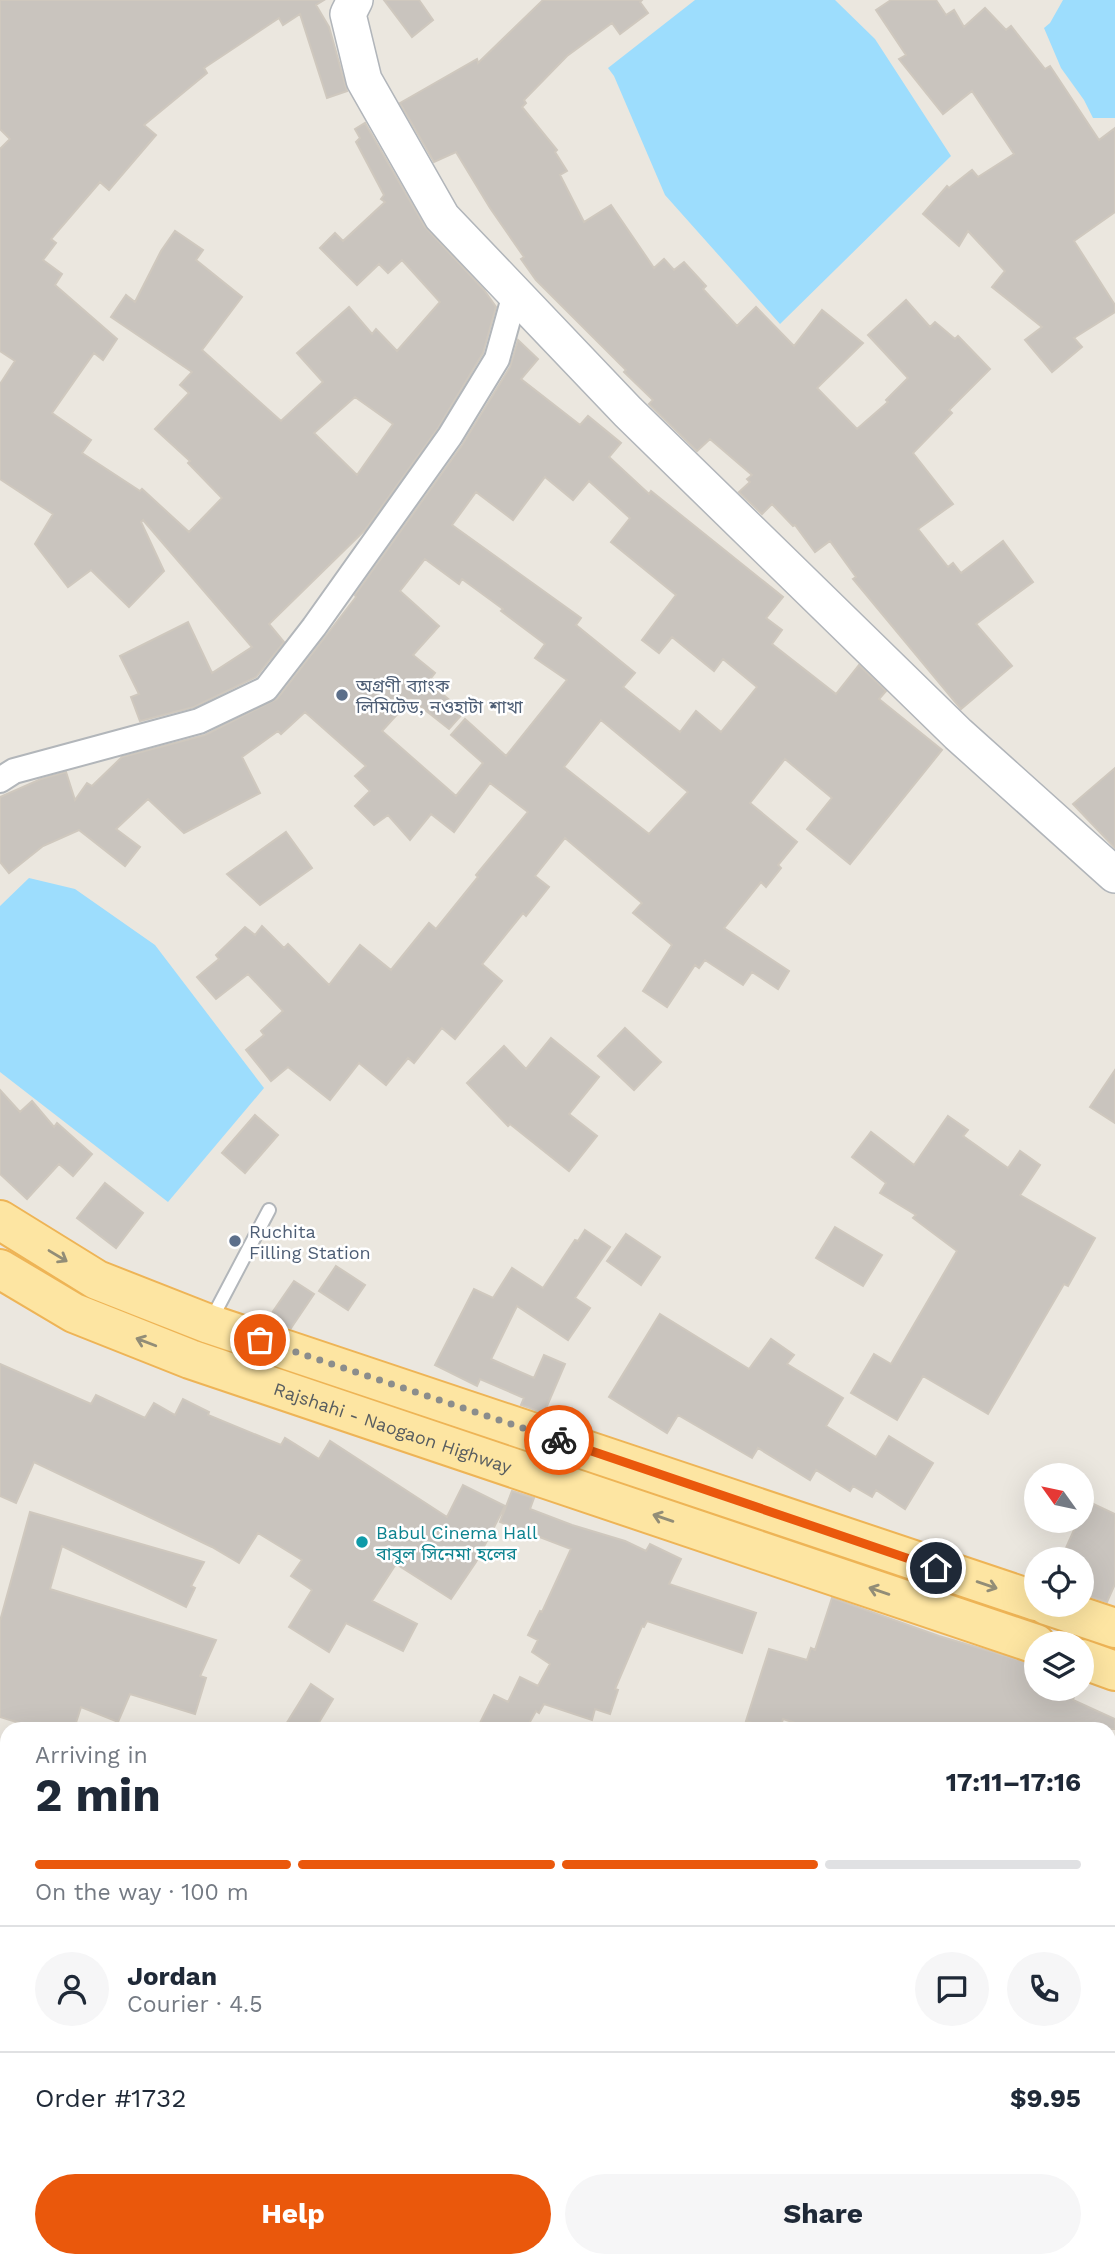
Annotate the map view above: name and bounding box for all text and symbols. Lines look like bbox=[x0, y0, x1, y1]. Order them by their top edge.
place label: অগ্রণী ব্যাংক লিমিটেড, নওহাটা শাখা bbox=[355, 675, 523, 717]
marker: অগ্রণী ব্যাংক লিমিটেড, নওহাটা শাখা bbox=[334, 687, 350, 703]
place label: Ruchita Filling Station bbox=[249, 1221, 371, 1263]
marker: Ruchita Filling Station bbox=[227, 1233, 243, 1249]
one-way arrow bbox=[47, 1249, 67, 1263]
pin bbox=[230, 1310, 290, 1370]
icon: bag bbox=[241, 1321, 279, 1359]
one-way arrow bbox=[136, 1334, 158, 1347]
street label: Rajshahi - Naogaon Highway bbox=[271, 1378, 515, 1477]
courier bbox=[524, 1405, 594, 1475]
icon: bike bbox=[540, 1421, 578, 1459]
north arrow bbox=[1024, 1463, 1094, 1533]
map controls bbox=[1024, 1463, 1094, 1701]
one-way arrow bbox=[652, 1511, 674, 1524]
place label: Babul Cinema Hall বাবুল সিনেমা হলের bbox=[375, 1522, 538, 1565]
marker: Babul Cinema Hall বাবুল সিনেমা হলের bbox=[354, 1534, 370, 1550]
pin bbox=[906, 1538, 966, 1598]
button: locate bbox=[1024, 1547, 1094, 1617]
icon: home bbox=[917, 1549, 955, 1587]
one-way arrow bbox=[976, 1580, 998, 1592]
one-way arrow bbox=[868, 1584, 890, 1596]
button: layers bbox=[1024, 1631, 1094, 1701]
text: Arriving in bbox=[35, 1742, 148, 1769]
text: 17:11–17:16 bbox=[946, 1767, 1081, 1797]
text: 2 min bbox=[35, 1768, 161, 1822]
text: On the way · 100 m bbox=[35, 1879, 249, 1906]
button: person bbox=[35, 1952, 109, 2026]
button: chat bbox=[915, 1952, 989, 2026]
button: phone bbox=[1007, 1952, 1081, 2026]
text: Jordan bbox=[127, 1961, 217, 1991]
text: Courier · 4.5 bbox=[127, 1991, 263, 2018]
text: Order #1732 bbox=[35, 2083, 186, 2113]
text: $9.95 bbox=[1010, 2083, 1081, 2113]
button: Help bbox=[35, 2174, 551, 2254]
button: Share bbox=[565, 2174, 1081, 2254]

